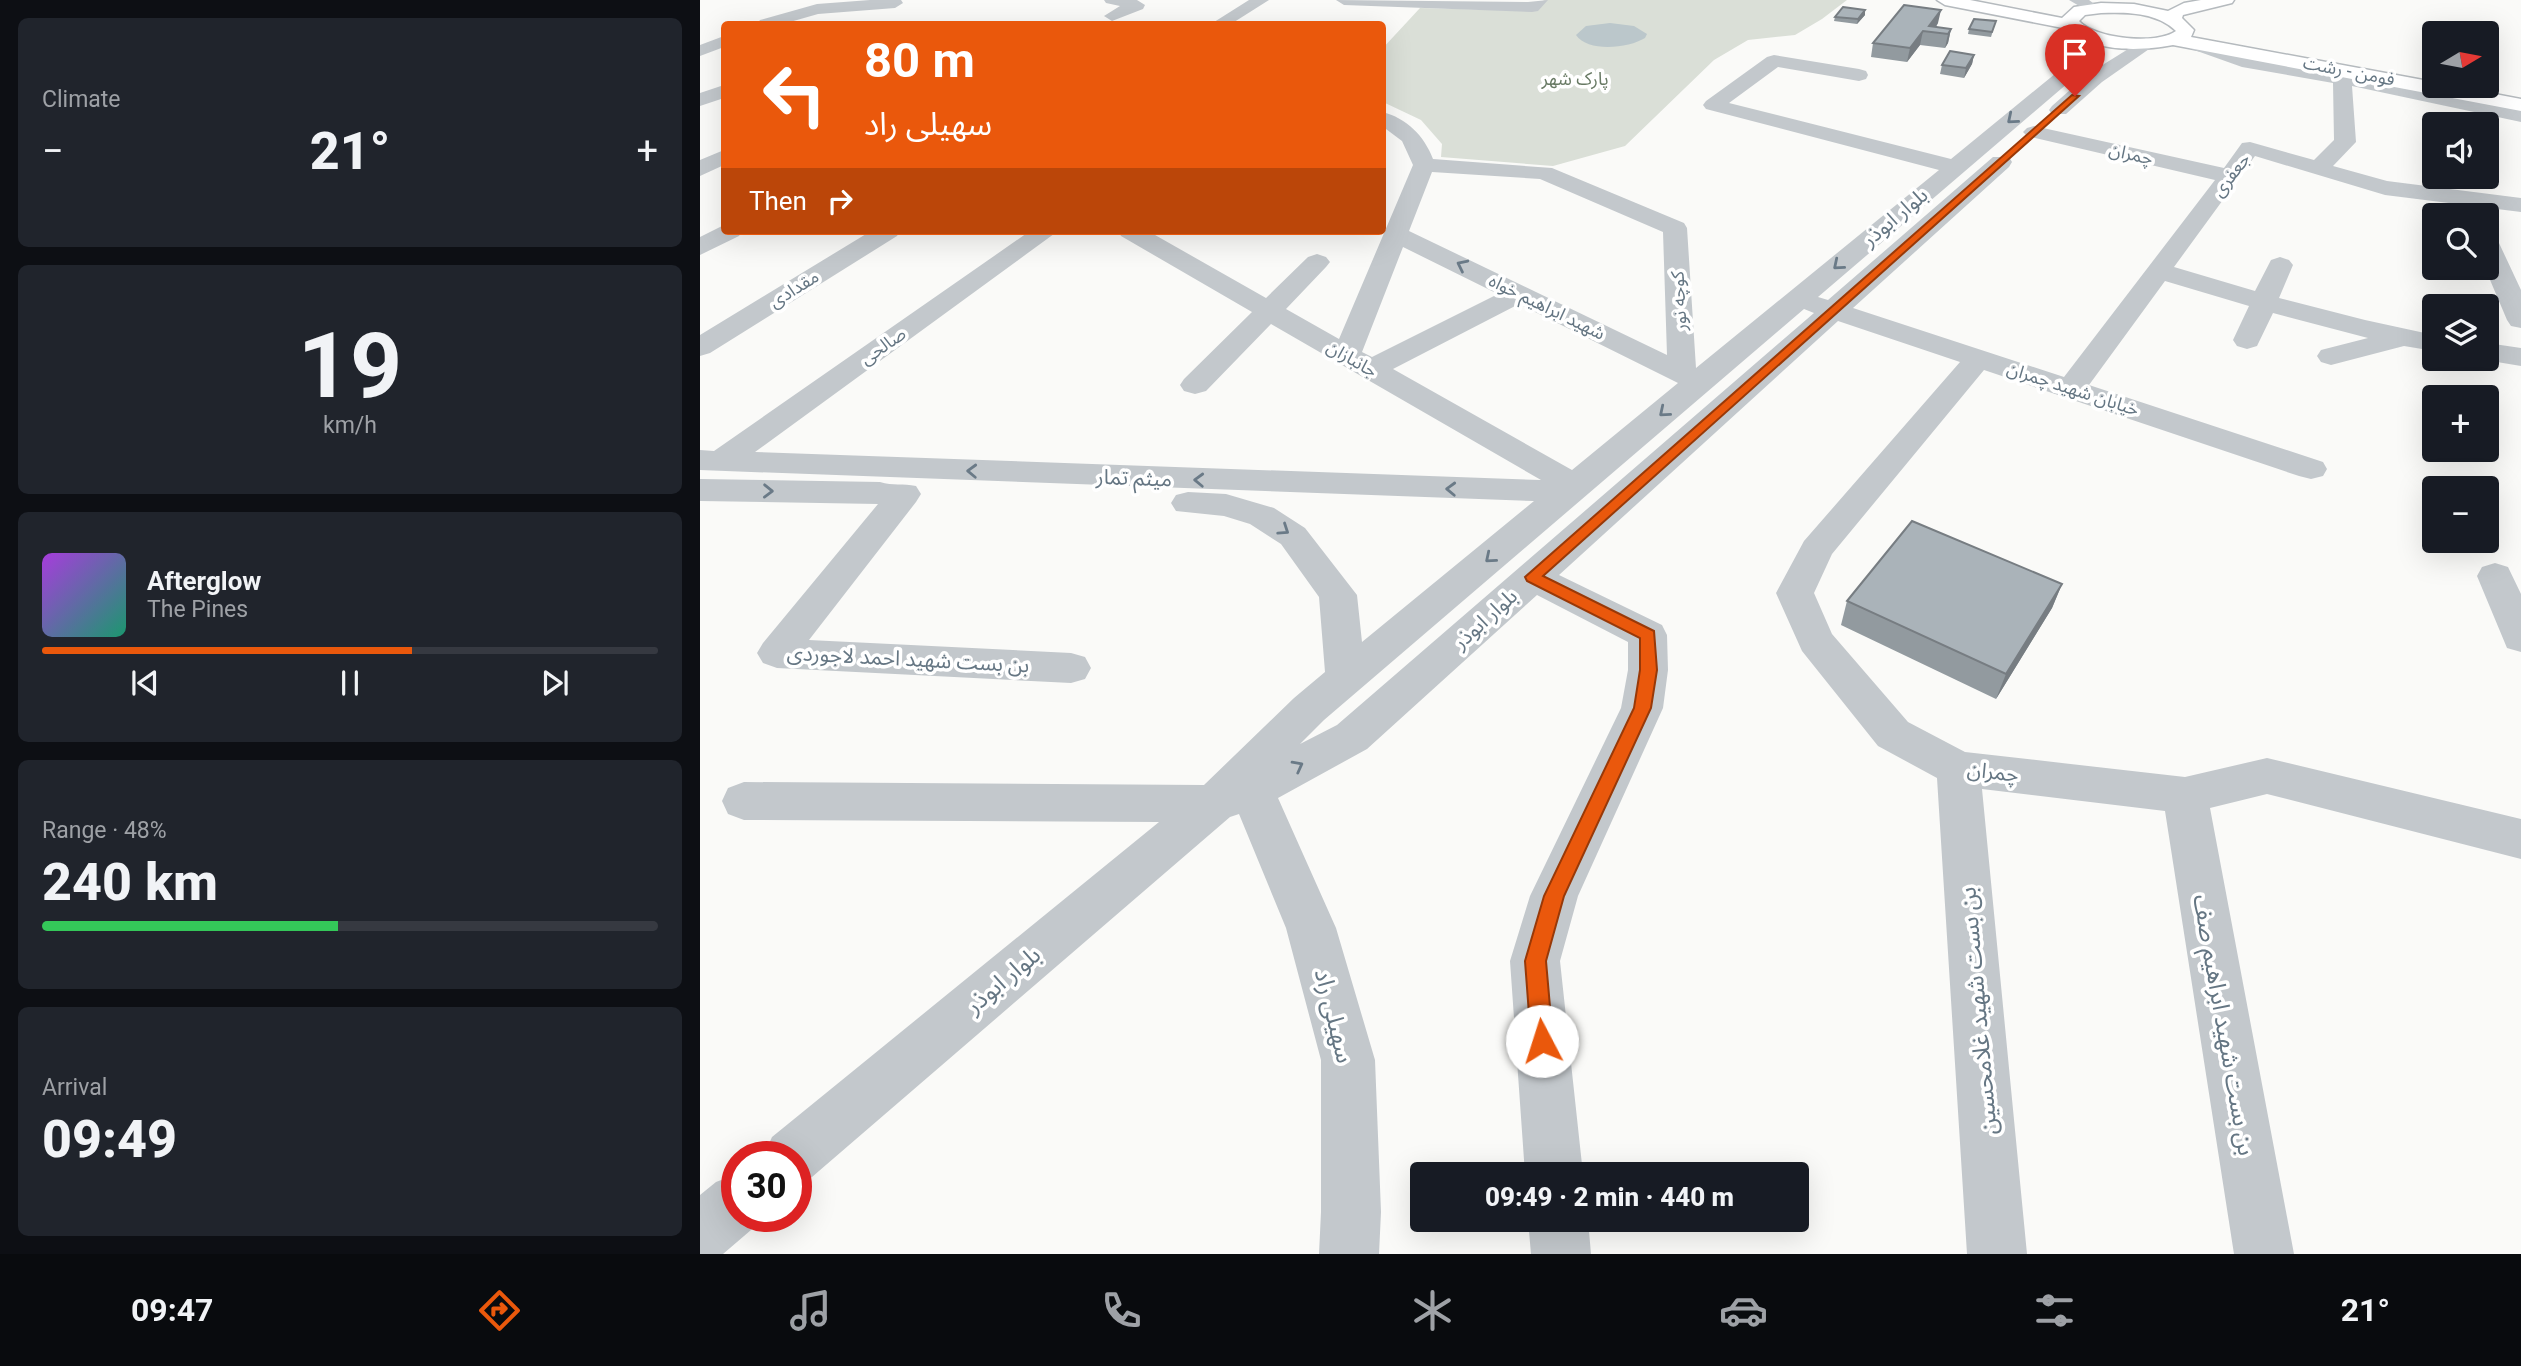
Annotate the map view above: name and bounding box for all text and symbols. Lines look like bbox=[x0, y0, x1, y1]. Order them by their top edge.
north arrow bbox=[2422, 21, 2499, 98]
map controls bbox=[2422, 21, 2499, 553]
pin bbox=[2045, 24, 2105, 96]
text: 80 m bbox=[864, 32, 975, 89]
icon: arrive bbox=[2056, 35, 2094, 73]
icon: left bbox=[749, 49, 840, 140]
street label: فومن - رشت bbox=[2301, 51, 2397, 91]
park label: پارک شهر bbox=[1540, 68, 1609, 90]
text: Climate bbox=[42, 86, 121, 113]
text: سهیلی راد bbox=[864, 105, 992, 143]
one-way arrow bbox=[2008, 111, 2021, 123]
button: sound bbox=[2422, 112, 2499, 189]
text: 21° bbox=[310, 121, 390, 182]
text: − bbox=[42, 129, 64, 173]
text: + bbox=[636, 129, 658, 173]
street label: چمران bbox=[2107, 138, 2155, 170]
street label: جعفری bbox=[2207, 149, 2255, 201]
icon: right bbox=[821, 182, 859, 220]
street label: بلوار ابوذر bbox=[1857, 183, 1933, 252]
text: Then bbox=[749, 186, 807, 216]
button: search bbox=[2422, 203, 2499, 280]
one-way arrow bbox=[1833, 257, 1846, 270]
one-way arrow bbox=[1457, 259, 1469, 273]
street label: مقدادی bbox=[765, 265, 823, 313]
street label: شهید ابراهیم خواه bbox=[1485, 269, 1609, 346]
street label: کوچه نور bbox=[1666, 270, 1692, 332]
button: layers bbox=[2422, 294, 2499, 371]
text: 19 bbox=[298, 313, 402, 419]
street label: صالحی bbox=[856, 322, 910, 370]
street label: جانبازان bbox=[1323, 336, 1381, 382]
street label: خیابان شهید چمران bbox=[2004, 357, 2142, 421]
button: + bbox=[2422, 385, 2499, 462]
one-way arrow bbox=[1659, 404, 1672, 416]
text: km/h bbox=[323, 412, 377, 439]
one-way arrow bbox=[966, 464, 977, 479]
street label: میثم تمار bbox=[1095, 465, 1172, 494]
one-way arrow bbox=[1193, 473, 1204, 488]
button: − bbox=[2422, 476, 2499, 553]
one-way arrow bbox=[1445, 481, 1456, 496]
one-way arrow bbox=[763, 484, 774, 499]
one-way arrow bbox=[1276, 522, 1289, 535]
one-way arrow bbox=[1485, 550, 1498, 562]
text: Afterglow bbox=[147, 566, 261, 596]
street label: بلوار ابوذر bbox=[1447, 584, 1522, 655]
text: The Pines bbox=[147, 596, 248, 623]
street label: بن بست شهید احمد لاجوردی bbox=[786, 641, 1030, 677]
icon: previous bbox=[126, 664, 164, 702]
icon: pause bbox=[331, 664, 369, 702]
icon: next bbox=[536, 664, 574, 702]
street label: چمران bbox=[1966, 757, 2020, 788]
one-way arrow bbox=[1291, 761, 1304, 774]
text: Range · 48% bbox=[42, 817, 167, 844]
text: 240 km bbox=[42, 852, 218, 913]
street label: بن بست شهید غلامحسین bbox=[1953, 886, 2003, 1136]
street label: بن بست شهید ابراهیم صف bbox=[2184, 892, 2261, 1158]
street label: بلوار ابوذر bbox=[959, 941, 1046, 1020]
street label: سهیلی راد bbox=[1309, 966, 1359, 1066]
position arrow bbox=[1505, 1004, 1579, 1078]
text: Arrival bbox=[42, 1074, 107, 1101]
text: 09:49 bbox=[42, 1109, 177, 1170]
speed limit sign: 30 bbox=[721, 1141, 812, 1232]
text: 09:49 · 2 min · 440 m bbox=[1485, 1182, 1734, 1212]
icon: directions bbox=[475, 1286, 524, 1335]
icon: music bbox=[786, 1286, 835, 1335]
icon: phone bbox=[1097, 1286, 1146, 1335]
icon: climate bbox=[1408, 1286, 1457, 1335]
icon: car bbox=[1719, 1286, 1768, 1335]
icon: filters bbox=[2030, 1286, 2079, 1335]
text: 09:47 bbox=[131, 1291, 213, 1329]
text: 21° bbox=[2341, 1291, 2390, 1329]

